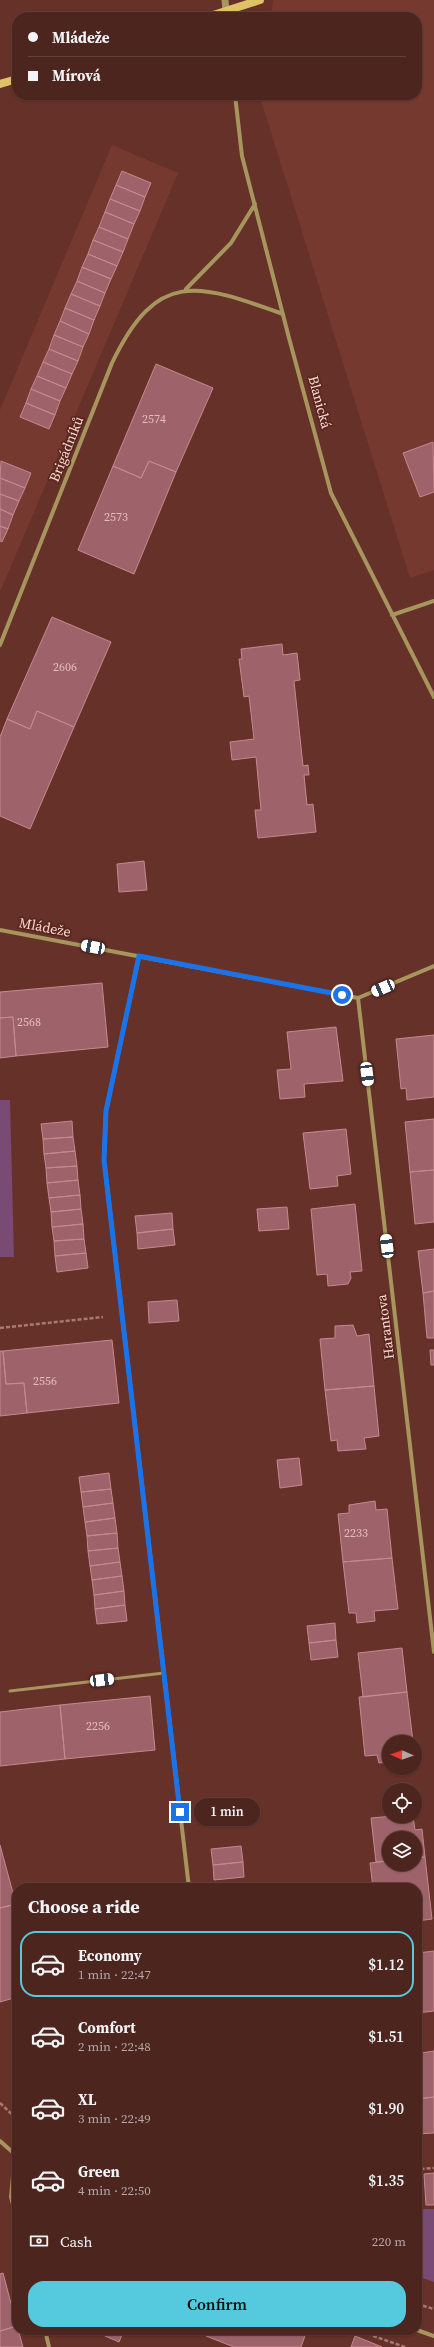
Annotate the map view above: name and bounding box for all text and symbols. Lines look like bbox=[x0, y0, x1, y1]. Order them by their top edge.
text: Mládeže bbox=[52, 27, 110, 48]
text: Mírová bbox=[52, 65, 101, 86]
street label: Blanická bbox=[303, 373, 337, 431]
house number: 2574 bbox=[142, 411, 166, 427]
street label: Brigádníků bbox=[44, 413, 88, 485]
house number: 2573 bbox=[104, 509, 128, 525]
house number: 2606 bbox=[53, 659, 77, 675]
street label: Mládeže bbox=[17, 912, 73, 942]
car bbox=[80, 939, 106, 955]
car bbox=[370, 978, 396, 998]
route start bbox=[333, 986, 351, 1004]
house number: 2568 bbox=[17, 1014, 41, 1030]
car bbox=[360, 1061, 374, 1087]
car bbox=[380, 1233, 394, 1259]
street label: Harantova bbox=[371, 1293, 399, 1361]
house number: 2556 bbox=[33, 1373, 57, 1389]
house number: 2233 bbox=[344, 1525, 368, 1541]
car bbox=[89, 1673, 115, 1687]
house number: 2256 bbox=[86, 1718, 110, 1734]
north arrow bbox=[382, 1735, 422, 1775]
map controls bbox=[382, 1735, 422, 1871]
button: locate bbox=[382, 1783, 422, 1823]
callout: 1 min bbox=[194, 1798, 260, 1826]
route end bbox=[171, 1803, 189, 1821]
text: 1 min bbox=[210, 1803, 244, 1820]
button: layers bbox=[382, 1831, 422, 1871]
text: Choose a ride bbox=[28, 1894, 140, 1919]
text: Economy bbox=[78, 1945, 142, 1966]
icon: car bbox=[30, 1946, 66, 1982]
text: $1.12 bbox=[368, 1954, 404, 1975]
text: 1 min · 22:47 bbox=[78, 1966, 151, 1983]
text: Comfort bbox=[78, 2017, 136, 2038]
icon: car bbox=[30, 2018, 66, 2054]
text: $1.51 bbox=[368, 2026, 404, 2047]
text: 2 min · 22:48 bbox=[78, 2038, 151, 2055]
text: XL bbox=[78, 2089, 97, 2110]
icon: car bbox=[30, 2090, 66, 2126]
text: $1.90 bbox=[368, 2098, 404, 2119]
text: 3 min · 22:49 bbox=[78, 2110, 151, 2127]
text: Green bbox=[78, 2161, 120, 2182]
icon: car bbox=[30, 2162, 66, 2198]
text: $1.35 bbox=[368, 2170, 404, 2191]
text: 4 min · 22:50 bbox=[78, 2182, 151, 2199]
icon: cash bbox=[28, 2230, 50, 2252]
text: Cash bbox=[60, 2231, 92, 2252]
text: 220 m bbox=[372, 2233, 406, 2250]
button: Confirm bbox=[28, 2281, 406, 2327]

